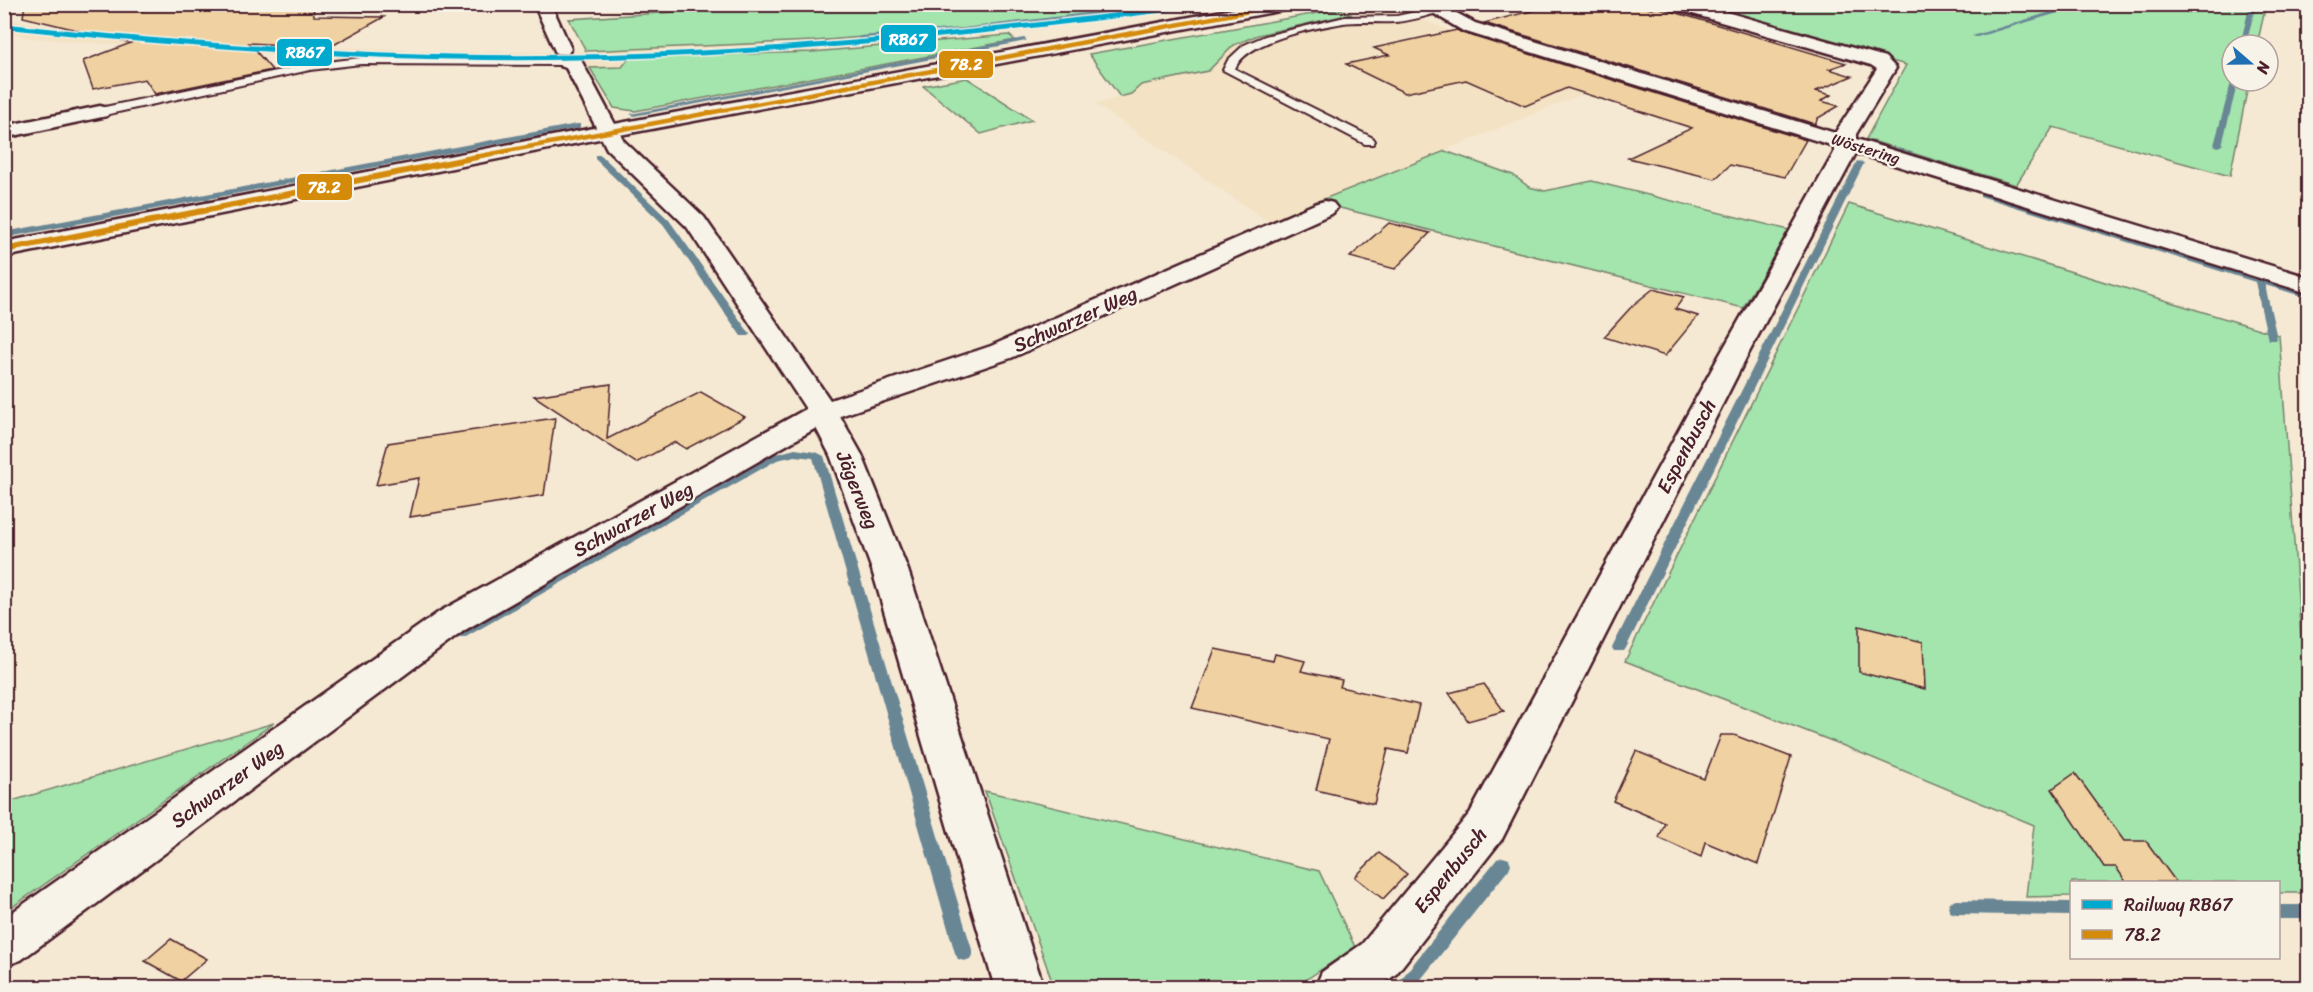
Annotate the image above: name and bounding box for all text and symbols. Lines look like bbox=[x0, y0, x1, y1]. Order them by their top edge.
line badge: RB67 bbox=[880, 24, 937, 53]
text: RB67 bbox=[888, 25, 929, 54]
north arrow bbox=[2220, 33, 2280, 93]
line badge: RB67 bbox=[276, 38, 333, 67]
text: RB67 bbox=[285, 38, 326, 67]
line badge: 78.2 bbox=[938, 50, 994, 79]
text: 78.2 bbox=[950, 50, 983, 79]
text: N bbox=[2248, 57, 2279, 79]
street label: Wöstering bbox=[1828, 124, 1904, 173]
line badge: 78.2 bbox=[296, 173, 353, 201]
text: 78.2 bbox=[308, 173, 341, 202]
street label: Schwarzer Weg bbox=[1007, 276, 1143, 363]
street label: Espenbusch bbox=[1647, 392, 1726, 500]
street label: Jägerweg bbox=[826, 445, 889, 535]
street label: Schwarzer Weg bbox=[566, 472, 700, 567]
street label: Schwarzer Weg bbox=[163, 731, 292, 838]
street label: Espenbusch bbox=[1404, 819, 1497, 921]
legend bbox=[2070, 881, 2280, 959]
text: Railway RB67 bbox=[2124, 889, 2234, 921]
text: 78.2 bbox=[2124, 919, 2161, 951]

